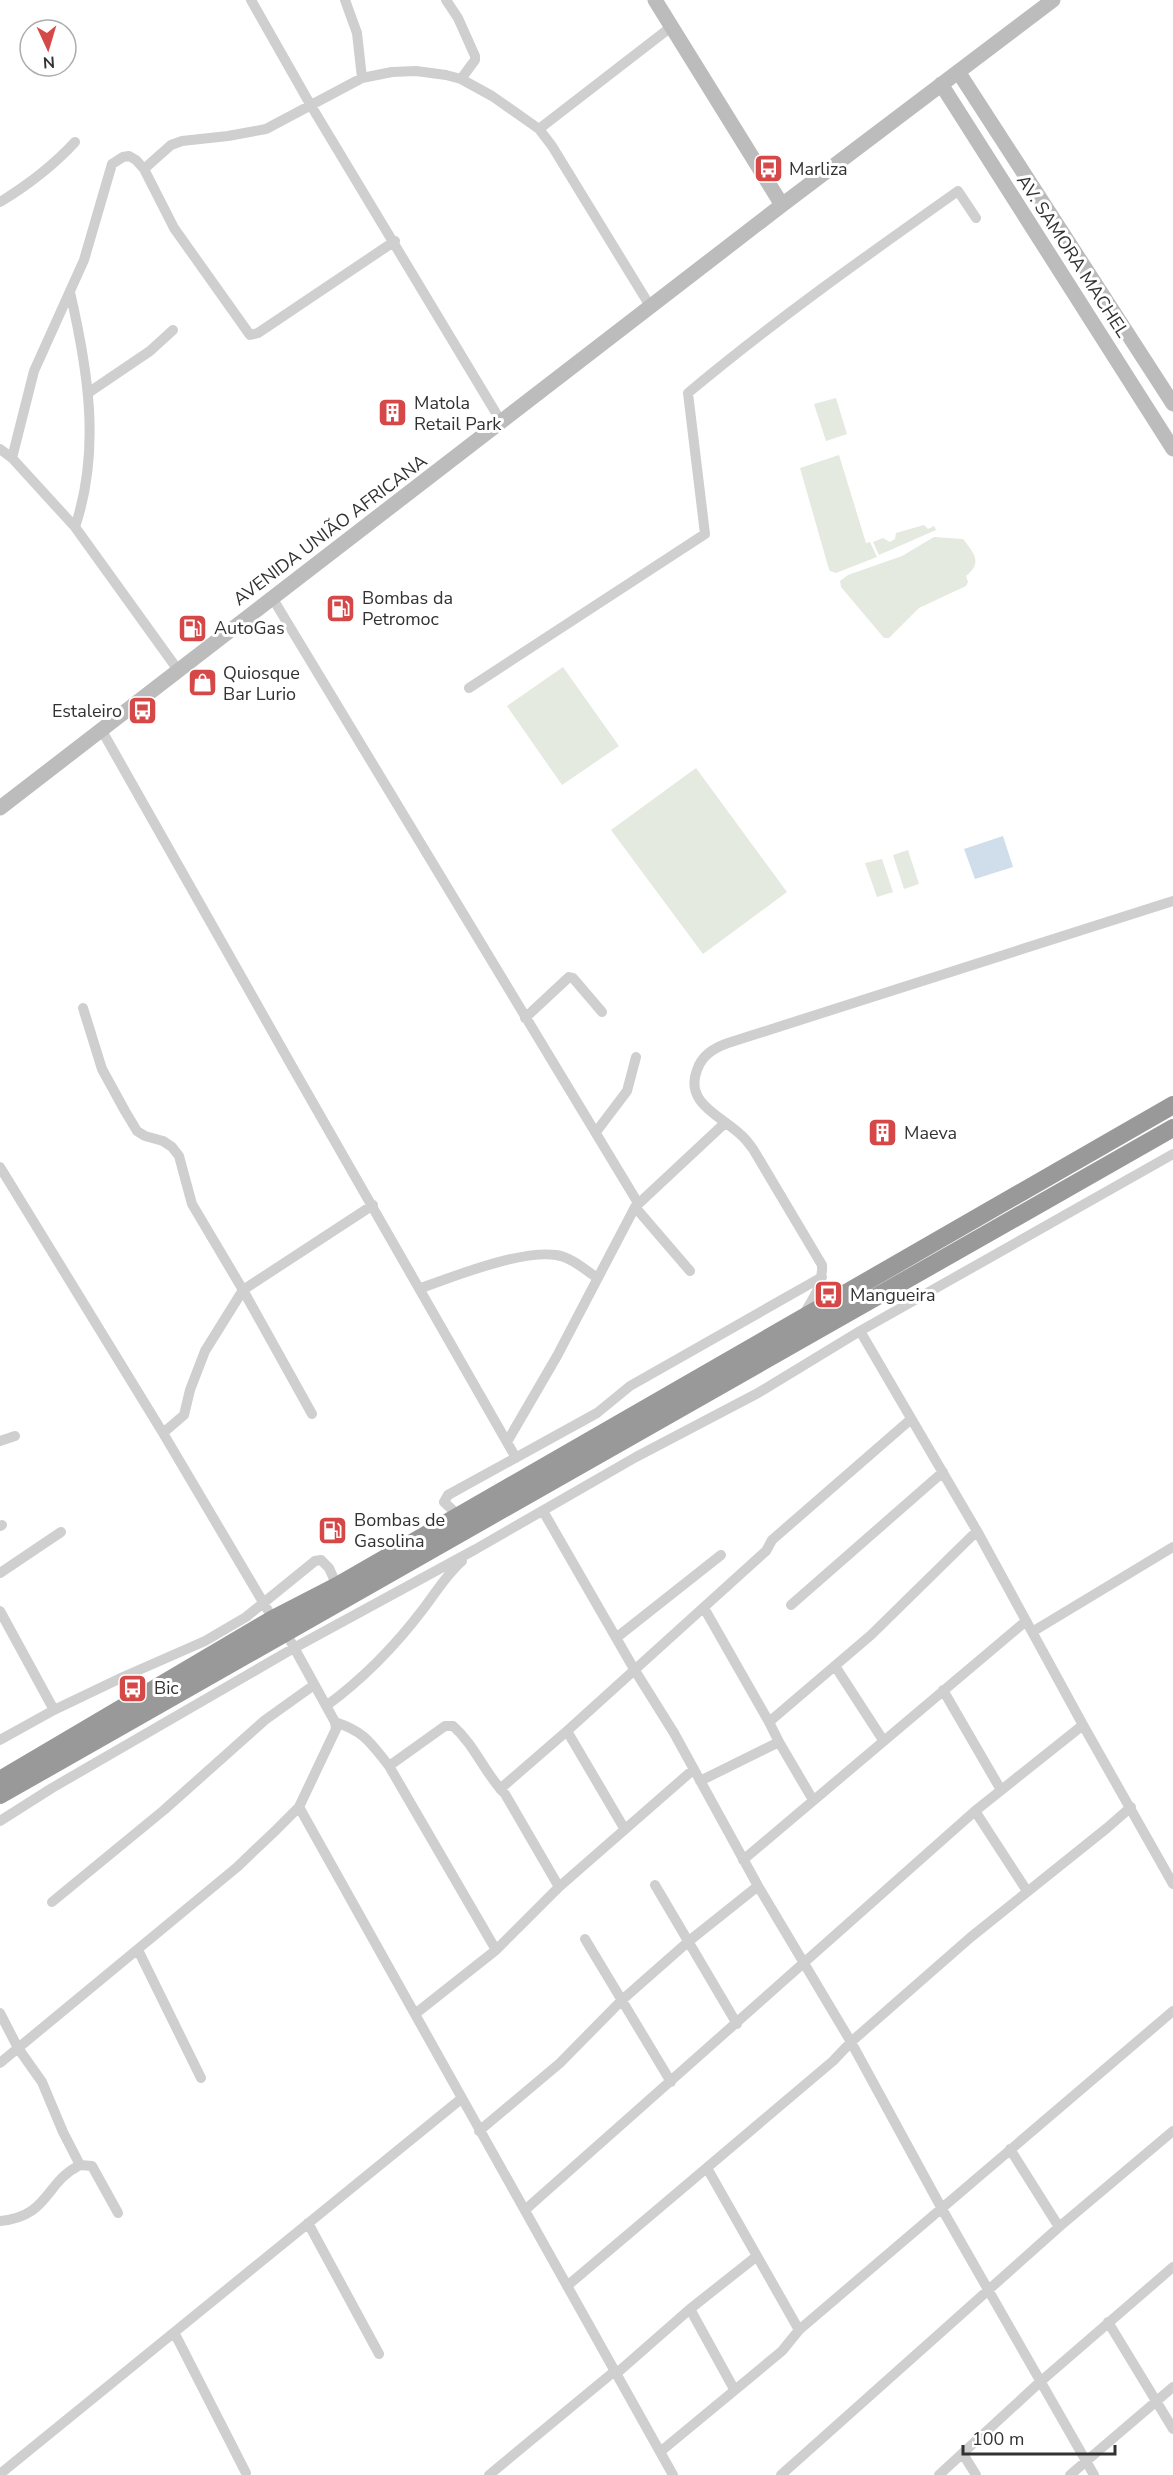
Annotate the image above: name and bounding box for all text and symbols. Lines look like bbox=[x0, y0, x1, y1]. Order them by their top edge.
north arrow bbox=[18, 18, 78, 78]
text: N bbox=[42, 51, 56, 73]
bus stop icon: Marliza bbox=[752, 153, 784, 185]
place label: Marliza bbox=[789, 157, 848, 181]
street label: AV. SAMORA MACHEL bbox=[1011, 170, 1135, 342]
place label: Matola Retail Park bbox=[414, 391, 502, 436]
building icon: Matola Retail Park bbox=[377, 397, 409, 429]
street label: AVENIDA UNIÃO AFRICANA bbox=[228, 449, 432, 611]
place label: Bombas da Petromoc bbox=[362, 586, 453, 631]
fuel station icon: Bombas da Petromoc bbox=[325, 592, 357, 624]
fuel station icon: AutoGas bbox=[177, 612, 209, 644]
place label: AutoGas bbox=[214, 616, 285, 640]
place label: Quiosque Bar Lurio bbox=[223, 661, 300, 706]
shop icon: Quiosque Bar Lurio bbox=[186, 667, 218, 699]
bus stop icon: Estaleiro bbox=[127, 695, 159, 727]
place label: Estaleiro bbox=[52, 699, 122, 723]
building icon: Maeva bbox=[867, 1117, 899, 1149]
place label: Maeva bbox=[904, 1121, 957, 1145]
bus stop icon: Mangueira bbox=[813, 1279, 845, 1311]
place label: Mangueira bbox=[850, 1283, 935, 1307]
place label: Bombas de Gasolina bbox=[354, 1508, 445, 1553]
fuel station icon: Bombas de Gasolina bbox=[317, 1514, 349, 1546]
bus stop icon: Bic bbox=[117, 1672, 149, 1704]
place label: Bic bbox=[154, 1676, 179, 1700]
scale bar bbox=[963, 2418, 1114, 2456]
text: 100 m bbox=[972, 2427, 1024, 2451]

